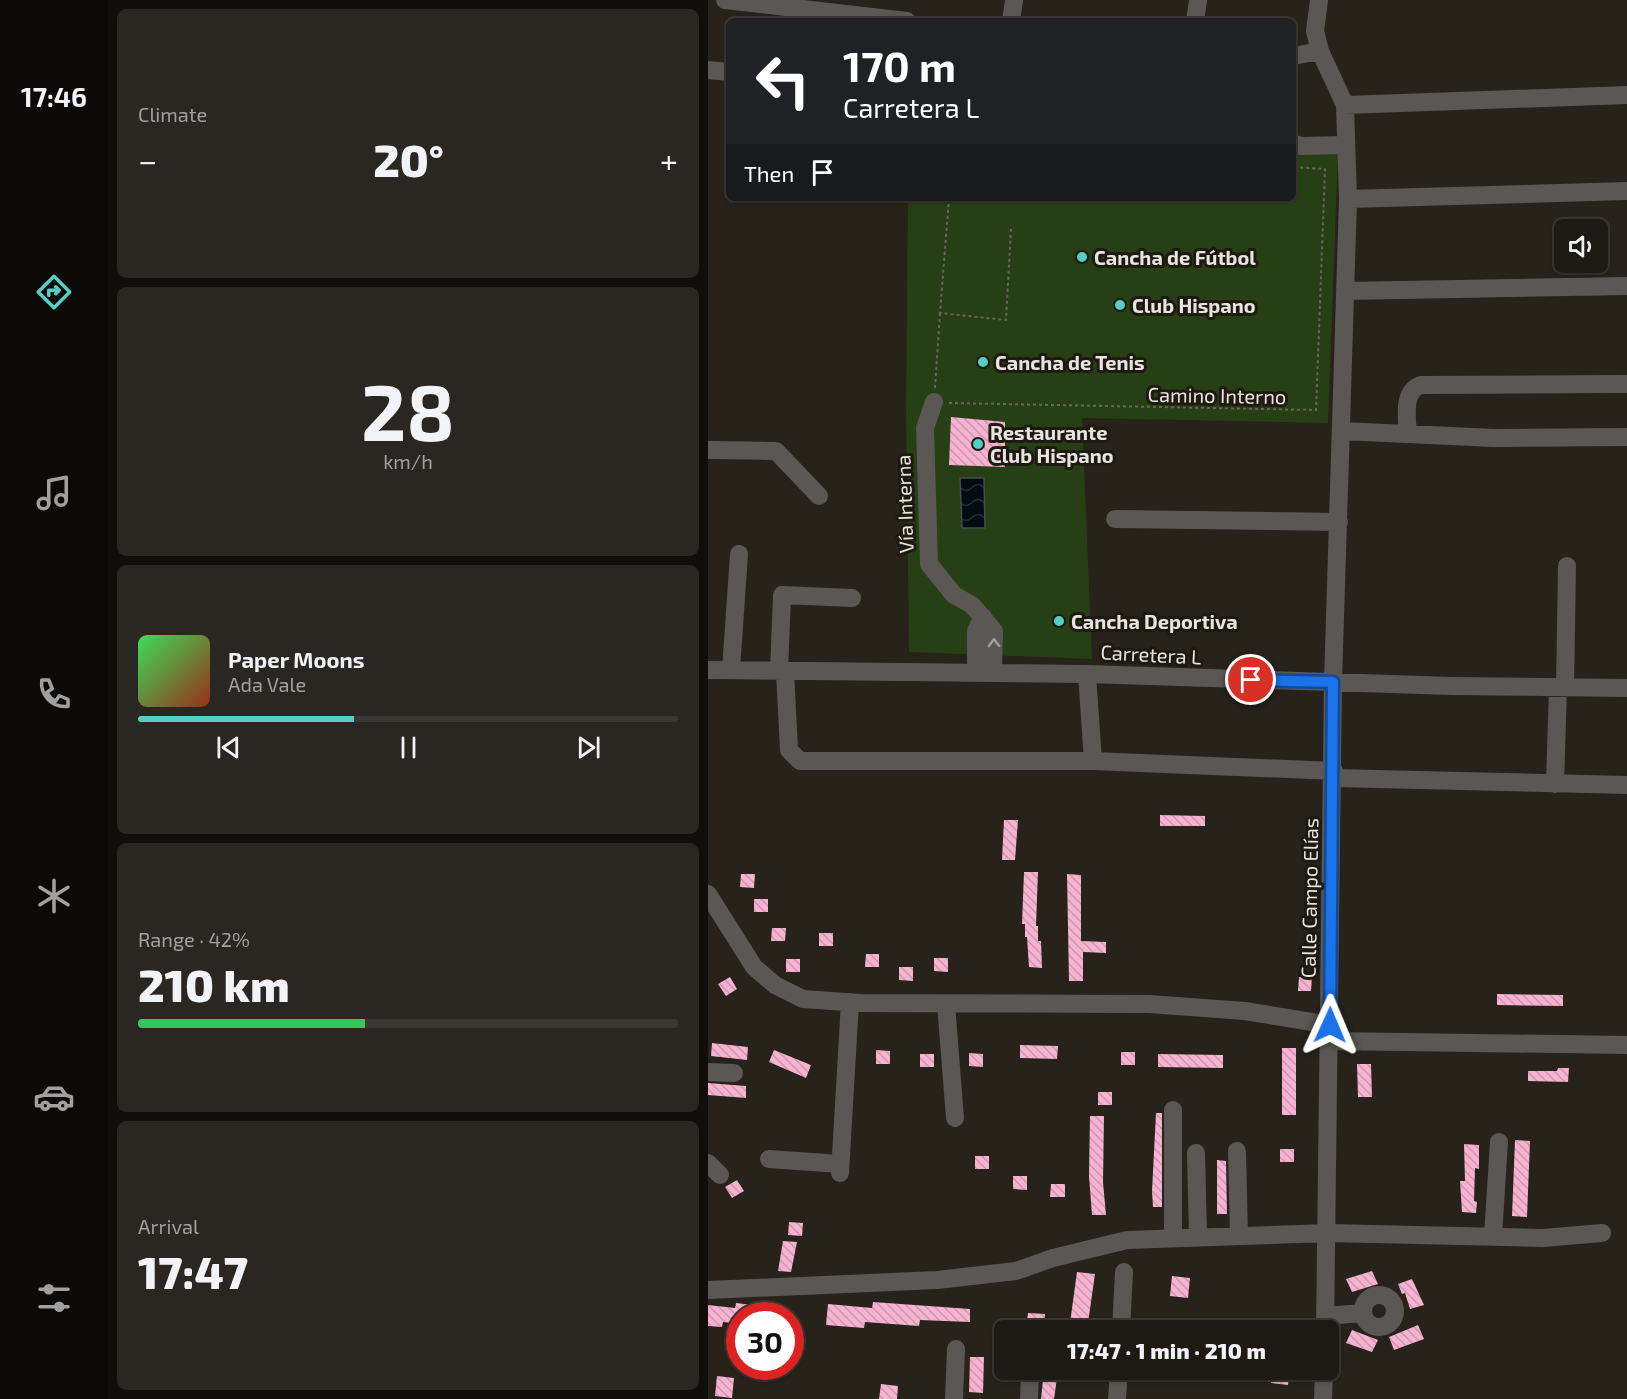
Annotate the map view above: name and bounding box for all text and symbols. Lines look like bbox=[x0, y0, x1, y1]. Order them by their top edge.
text: 170 m bbox=[843, 40, 956, 90]
icon: left bbox=[744, 42, 822, 120]
text: 17:46 bbox=[21, 80, 87, 112]
text: Carretera L bbox=[843, 91, 979, 123]
text: Climate bbox=[138, 102, 207, 126]
text: 20° bbox=[373, 132, 444, 186]
text: − bbox=[138, 140, 157, 180]
text: + bbox=[660, 140, 678, 180]
icon: arrive bbox=[806, 156, 839, 189]
text: Then bbox=[744, 160, 794, 186]
map controls bbox=[1554, 219, 1608, 273]
button: sound bbox=[1554, 219, 1608, 273]
place label: Cancha de Fútbol bbox=[1094, 245, 1256, 269]
marker: Cancha de Fútbol bbox=[1075, 250, 1089, 264]
icon: directions bbox=[33, 271, 75, 313]
place label: Club Hispano bbox=[1132, 293, 1256, 317]
marker: Club Hispano bbox=[1113, 298, 1127, 312]
place label: Cancha de Tenis bbox=[995, 350, 1145, 374]
marker: Cancha de Tenis bbox=[976, 355, 990, 369]
text: 28 bbox=[361, 363, 455, 457]
street label: Camino Interno bbox=[1148, 382, 1286, 408]
place label: Restaurante Club Hispano bbox=[990, 420, 1114, 467]
marker: Restaurante Club Hispano bbox=[971, 437, 985, 451]
text: km/h bbox=[383, 449, 433, 473]
street label: Vía Interna bbox=[890, 454, 918, 554]
icon: music bbox=[33, 472, 75, 514]
place label: Cancha Deportiva bbox=[1071, 609, 1238, 633]
marker: Cancha Deportiva bbox=[1052, 614, 1066, 628]
one-way arrow bbox=[988, 638, 1000, 647]
street label: Carretera L bbox=[1100, 639, 1202, 669]
text: Paper Moons bbox=[228, 646, 364, 672]
pin bbox=[1225, 654, 1276, 705]
icon: arrive bbox=[1234, 663, 1267, 696]
text: Ada Vale bbox=[228, 672, 306, 696]
icon: phone bbox=[33, 673, 75, 715]
icon: previous bbox=[212, 731, 245, 764]
icon: pause bbox=[392, 731, 425, 764]
icon: next bbox=[572, 731, 605, 764]
street label: Calle Campo Elías bbox=[1296, 818, 1322, 978]
icon: climate bbox=[33, 875, 75, 917]
text: Range · 42% bbox=[138, 927, 250, 951]
text: 210 km bbox=[138, 957, 290, 1011]
position arrow bbox=[1298, 993, 1362, 1057]
icon: car bbox=[33, 1076, 75, 1118]
text: Arrival bbox=[138, 1214, 199, 1238]
text: 17:47 bbox=[138, 1244, 248, 1298]
icon: filters bbox=[33, 1277, 75, 1319]
speed limit sign: 30 bbox=[726, 1302, 804, 1380]
text: 17:47 · 1 min · 210 m bbox=[1067, 1337, 1266, 1363]

